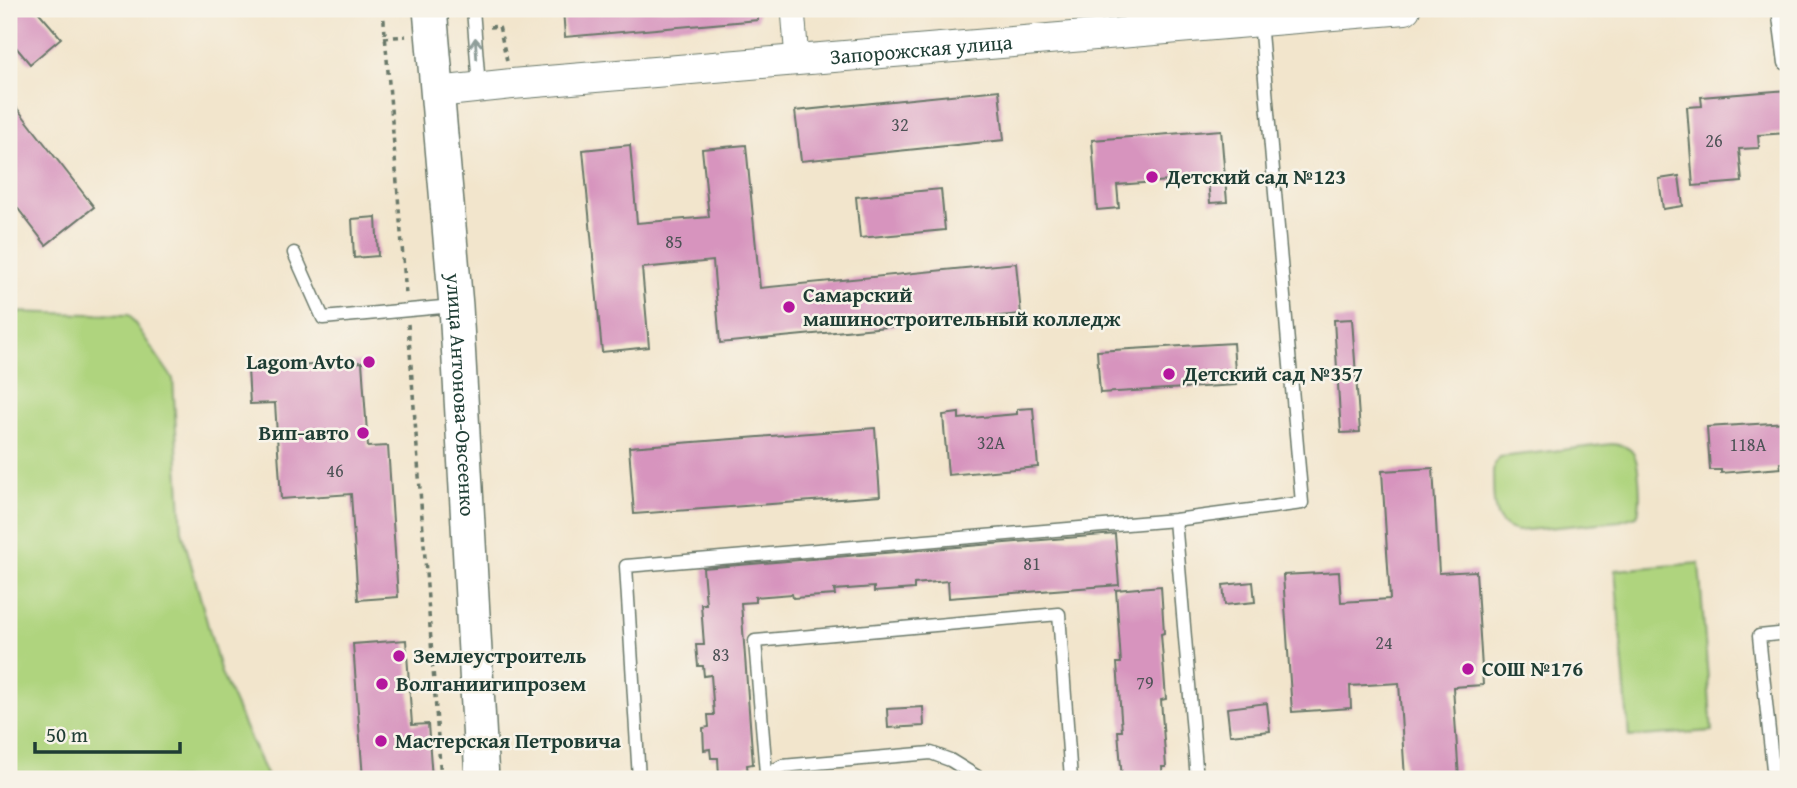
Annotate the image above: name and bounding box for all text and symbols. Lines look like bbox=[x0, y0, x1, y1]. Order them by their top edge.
street label: Запорожская улица bbox=[829, 26, 1014, 72]
one-way arrow bbox=[469, 37, 482, 60]
house number: 32 bbox=[891, 111, 909, 138]
house number: 26 bbox=[1705, 127, 1723, 154]
place label: Детский сад №123 bbox=[1165, 161, 1346, 192]
marker: Детский сад №123 bbox=[1144, 169, 1160, 185]
house number: 85 bbox=[665, 228, 683, 255]
street label: улица Антонова-Овсеенко bbox=[438, 271, 484, 517]
place label: Самарский машиностроительный колледж bbox=[803, 279, 1121, 334]
marker: Самарский машиностроительный колледж bbox=[781, 299, 797, 315]
place label: Lagom Avto bbox=[246, 346, 355, 377]
marker: Lagom Avto bbox=[361, 354, 377, 370]
place label: Детский сад №357 bbox=[1182, 358, 1363, 389]
marker: Детский сад №357 bbox=[1161, 366, 1177, 382]
place label: Вип-авто bbox=[259, 417, 349, 448]
marker: Вип-авто bbox=[355, 425, 371, 441]
house number: 32А bbox=[977, 429, 1005, 456]
house number: 118А bbox=[1730, 431, 1767, 458]
house number: 46 bbox=[326, 457, 344, 484]
house number: 81 bbox=[1023, 550, 1041, 577]
house number: 24 bbox=[1375, 629, 1393, 656]
place label: Землеустроитель bbox=[413, 640, 587, 671]
house number: 83 bbox=[712, 641, 730, 668]
marker: Землеустроитель bbox=[391, 648, 407, 664]
place label: СОШ №176 bbox=[1482, 653, 1583, 684]
marker: СОШ №176 bbox=[1460, 661, 1476, 677]
place label: Волганиигипрозем bbox=[396, 668, 586, 699]
house number: 79 bbox=[1136, 669, 1154, 696]
marker: Волганиигипрозем bbox=[374, 676, 390, 692]
scale bar bbox=[35, 711, 180, 755]
text: 50 m bbox=[46, 719, 88, 750]
place label: Мастерская Петровича bbox=[395, 725, 621, 756]
marker: Мастерская Петровича bbox=[373, 733, 389, 749]

